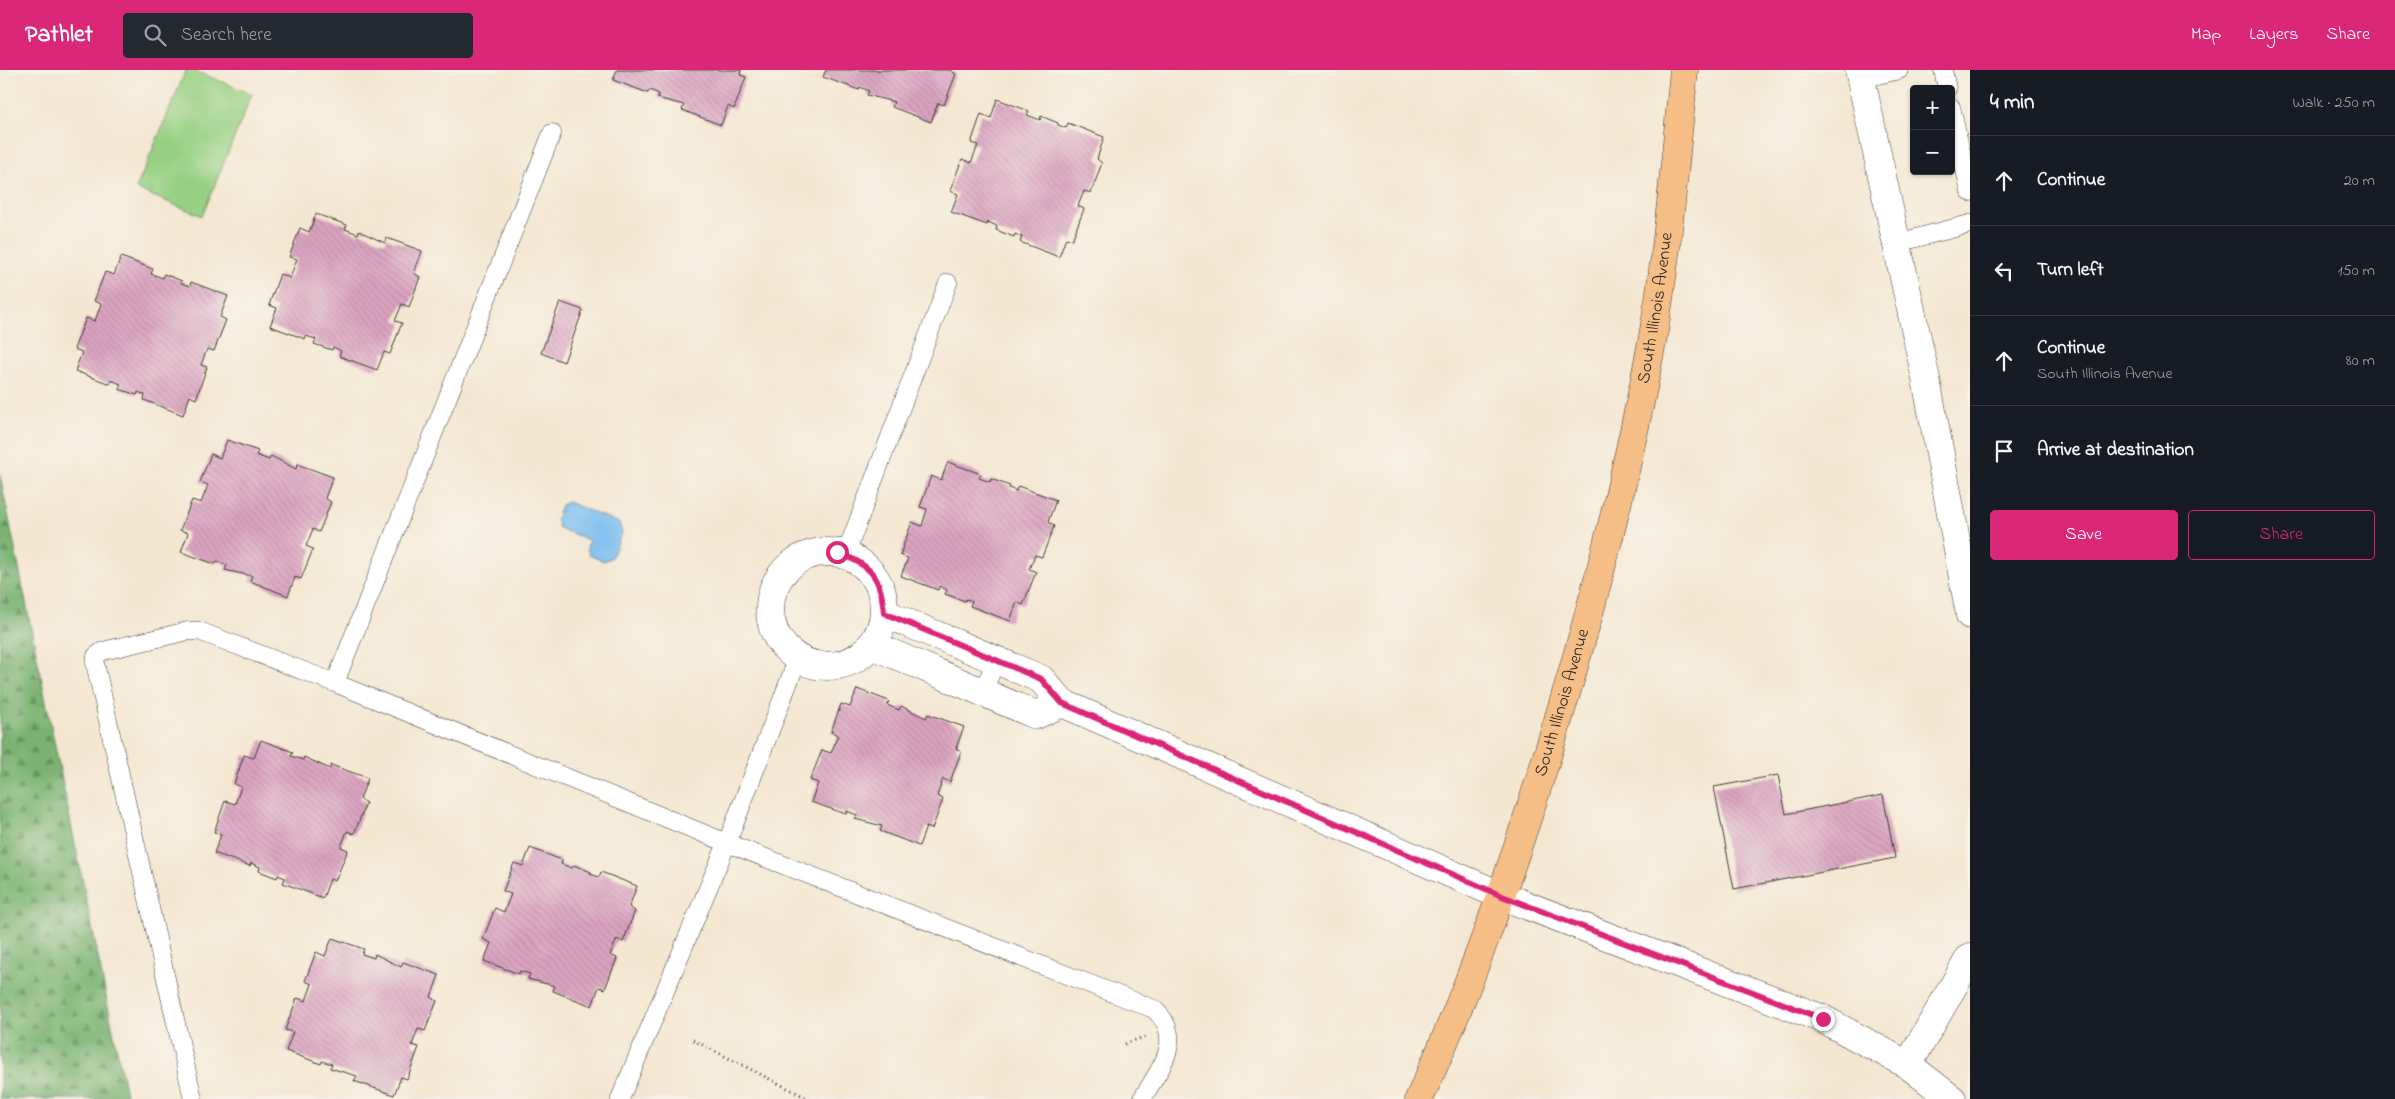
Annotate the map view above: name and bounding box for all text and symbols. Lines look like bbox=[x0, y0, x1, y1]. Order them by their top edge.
search box bbox=[123, 13, 473, 58]
text: Pathlet bbox=[25, 18, 93, 53]
icon: search bbox=[141, 21, 169, 49]
text: Search here bbox=[181, 22, 272, 49]
text: Map bbox=[2191, 22, 2221, 48]
text: Layers bbox=[2249, 22, 2299, 48]
text: Share bbox=[2327, 22, 2370, 48]
map controls bbox=[1910, 85, 1955, 175]
button: + bbox=[1910, 85, 1955, 130]
text: 4 min bbox=[1990, 88, 2034, 118]
text: Walk · 250 m bbox=[2292, 91, 2375, 115]
button: − bbox=[1910, 130, 1955, 175]
icon: ahead bbox=[1990, 167, 2018, 195]
text: Continue bbox=[2037, 167, 2105, 194]
text: 20 m bbox=[2344, 169, 2375, 193]
street label: South Illinois Avenue bbox=[1631, 230, 1681, 386]
icon: left bbox=[1990, 257, 2018, 285]
text: Turn left bbox=[2037, 257, 2104, 284]
text: 150 m bbox=[2337, 259, 2375, 283]
text: Continue bbox=[2037, 335, 2105, 362]
icon: ahead bbox=[1990, 347, 2018, 375]
text: 80 m bbox=[2346, 349, 2375, 373]
text: South Illinois Avenue bbox=[2037, 362, 2173, 386]
icon: arrive bbox=[1990, 437, 2018, 465]
text: Arrive at destination bbox=[2037, 437, 2194, 464]
button: Save bbox=[1990, 510, 2178, 560]
button: Share bbox=[2188, 510, 2375, 560]
route start bbox=[826, 541, 849, 564]
street label: South Illinois Avenue bbox=[1528, 625, 1597, 780]
route end bbox=[1812, 1008, 1835, 1031]

